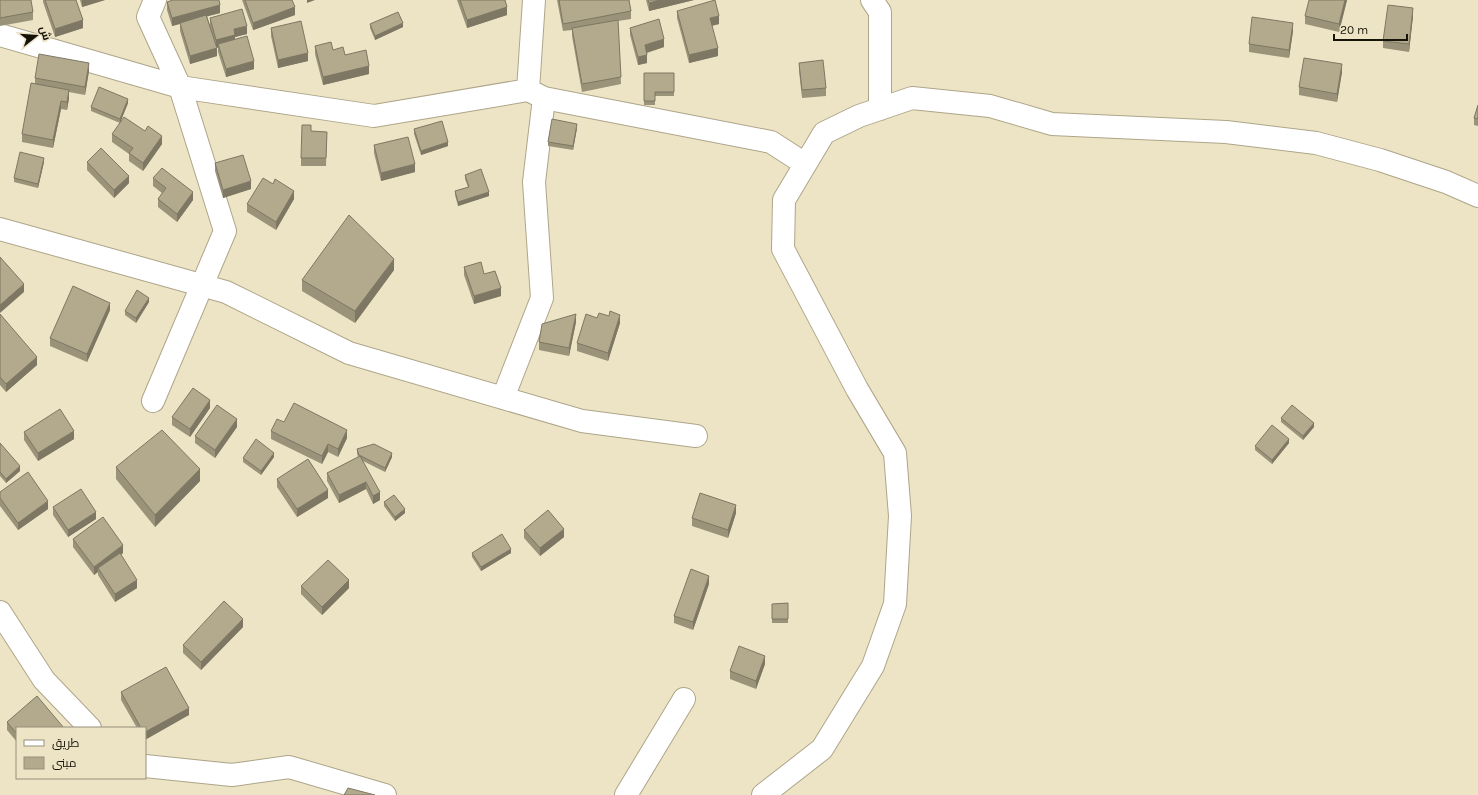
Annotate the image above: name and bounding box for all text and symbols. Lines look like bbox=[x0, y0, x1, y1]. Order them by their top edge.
north arrow bbox=[16, 16, 56, 56]
scale bar bbox=[1334, 16, 1407, 42]
text: 20 m bbox=[1340, 23, 1368, 37]
text: ش bbox=[37, 25, 53, 42]
legend bbox=[16, 727, 146, 779]
text: طريق bbox=[52, 736, 80, 750]
text: مبنى bbox=[52, 756, 77, 770]

